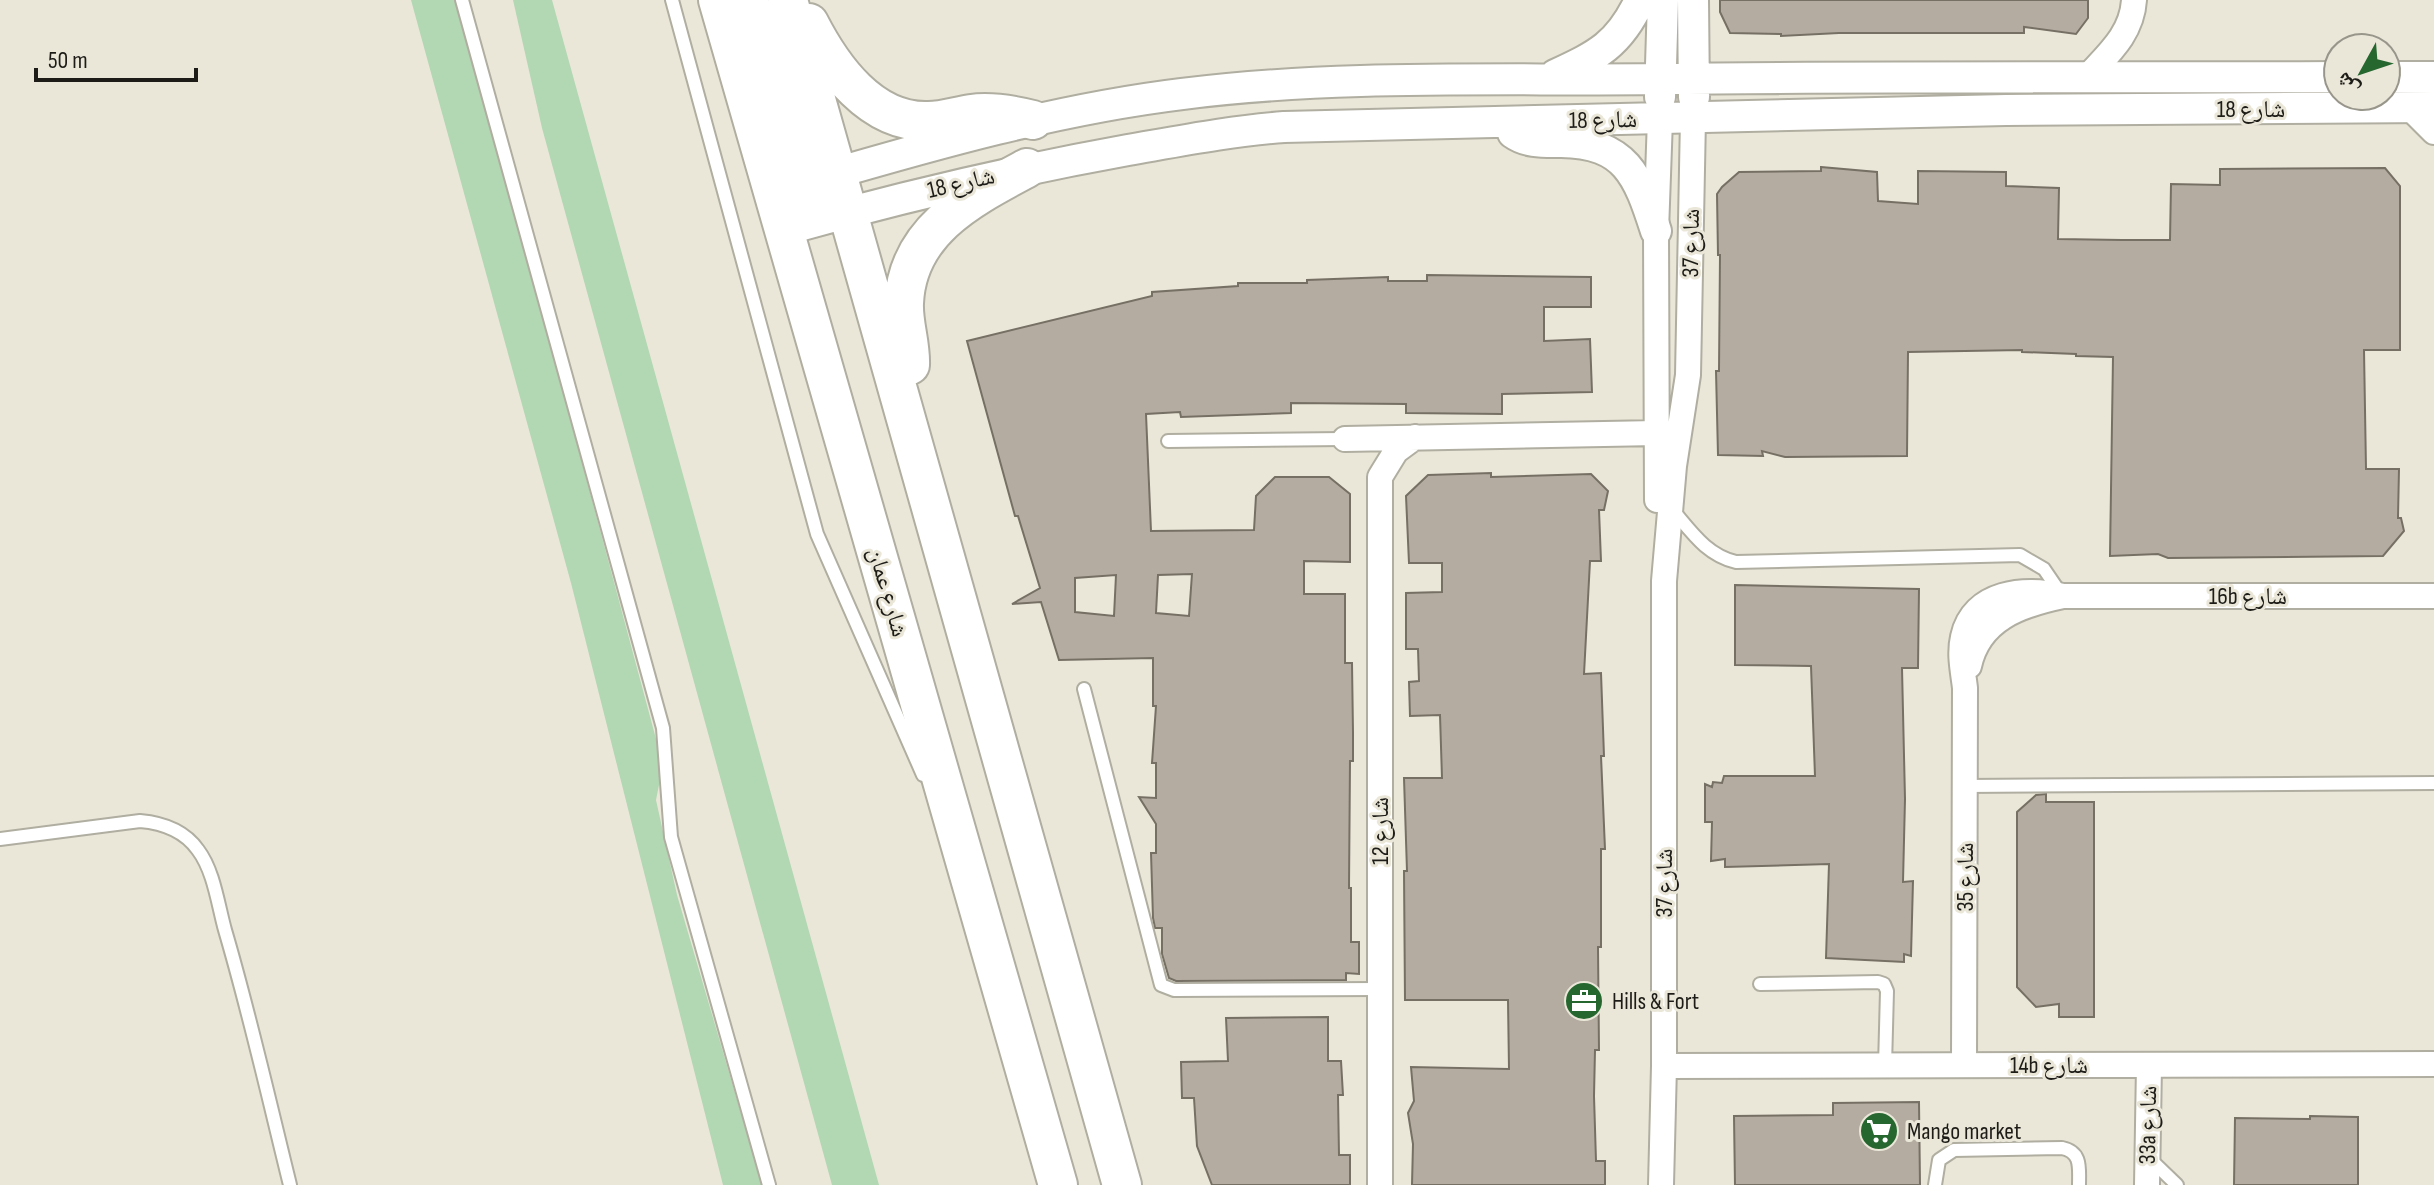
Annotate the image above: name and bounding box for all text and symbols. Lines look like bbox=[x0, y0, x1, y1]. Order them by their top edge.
scale bar bbox=[36, 32, 196, 82]
north arrow bbox=[2322, 32, 2402, 112]
text: 50 m bbox=[48, 46, 88, 75]
text: ش bbox=[2330, 66, 2366, 102]
street label: شارع 18 bbox=[2217, 95, 2285, 124]
street label: شارع 18 bbox=[1569, 105, 1637, 135]
street label: شارع 18 bbox=[924, 161, 998, 205]
street label: شارع 37 bbox=[1676, 208, 1706, 278]
street label: شارع عمان bbox=[861, 544, 915, 640]
street label: 16b شارع bbox=[2209, 582, 2287, 611]
street label: شارع 12 bbox=[1366, 797, 1395, 865]
street label: شارع 35 bbox=[1951, 842, 1980, 912]
street label: شارع 37 bbox=[1650, 848, 1679, 918]
office icon: Hills & Fort bbox=[1563, 980, 1605, 1022]
place label: Hills & Fort bbox=[1612, 987, 1699, 1016]
street label: 14b شارع bbox=[2010, 1051, 2088, 1080]
street label: 33a شارع bbox=[2133, 1085, 2163, 1165]
supermarket icon: Mango market bbox=[1858, 1110, 1900, 1152]
place label: Mango market bbox=[1907, 1117, 2021, 1146]

